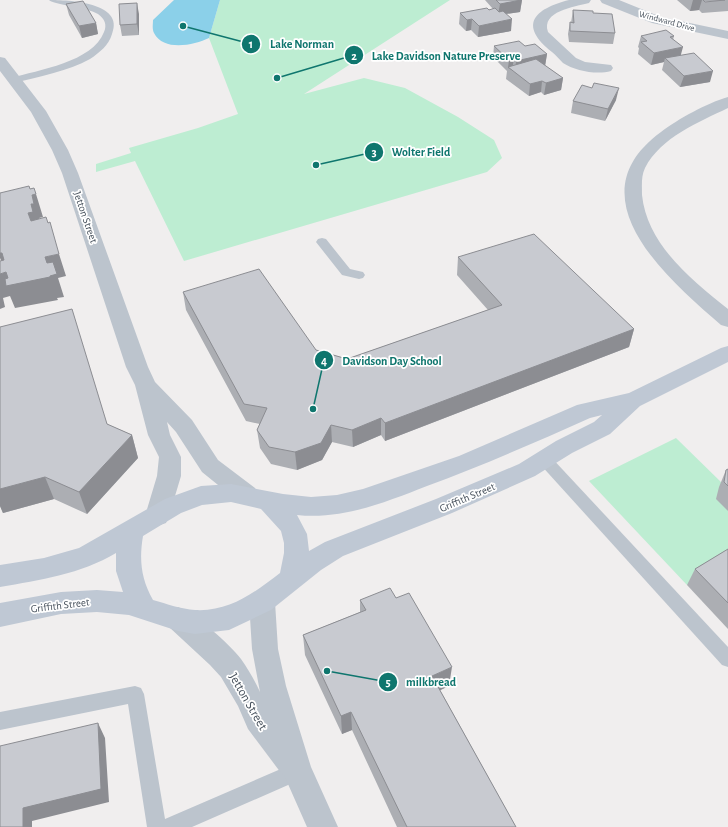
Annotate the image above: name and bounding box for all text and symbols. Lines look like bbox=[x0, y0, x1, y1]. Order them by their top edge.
street label: Windward Drive bbox=[638, 10, 696, 33]
callout: Lake Norman bbox=[241, 32, 342, 56]
text: 1 bbox=[249, 38, 253, 50]
text: Lake Norman bbox=[270, 38, 334, 50]
callout: Lake Davidson Nature Preserve bbox=[344, 43, 529, 67]
text: 2 bbox=[351, 50, 357, 62]
text: Lake Davidson Nature Preserve bbox=[372, 50, 521, 62]
callout: Wolter Field bbox=[364, 140, 458, 164]
text: 3 bbox=[371, 146, 377, 158]
text: Wolter Field bbox=[392, 146, 451, 158]
street label: Jetton Street bbox=[72, 190, 100, 245]
callout: Davidson Day School bbox=[314, 348, 449, 372]
text: 4 bbox=[321, 355, 327, 367]
text: Davidson Day School bbox=[342, 355, 442, 368]
street label: Griffith Street bbox=[438, 481, 497, 514]
street label: Griffith Street bbox=[30, 596, 90, 615]
callout: milkbread bbox=[378, 670, 464, 694]
street label: Jetton Street bbox=[226, 671, 269, 733]
text: 5 bbox=[385, 676, 391, 688]
text: milkbread bbox=[406, 676, 457, 688]

